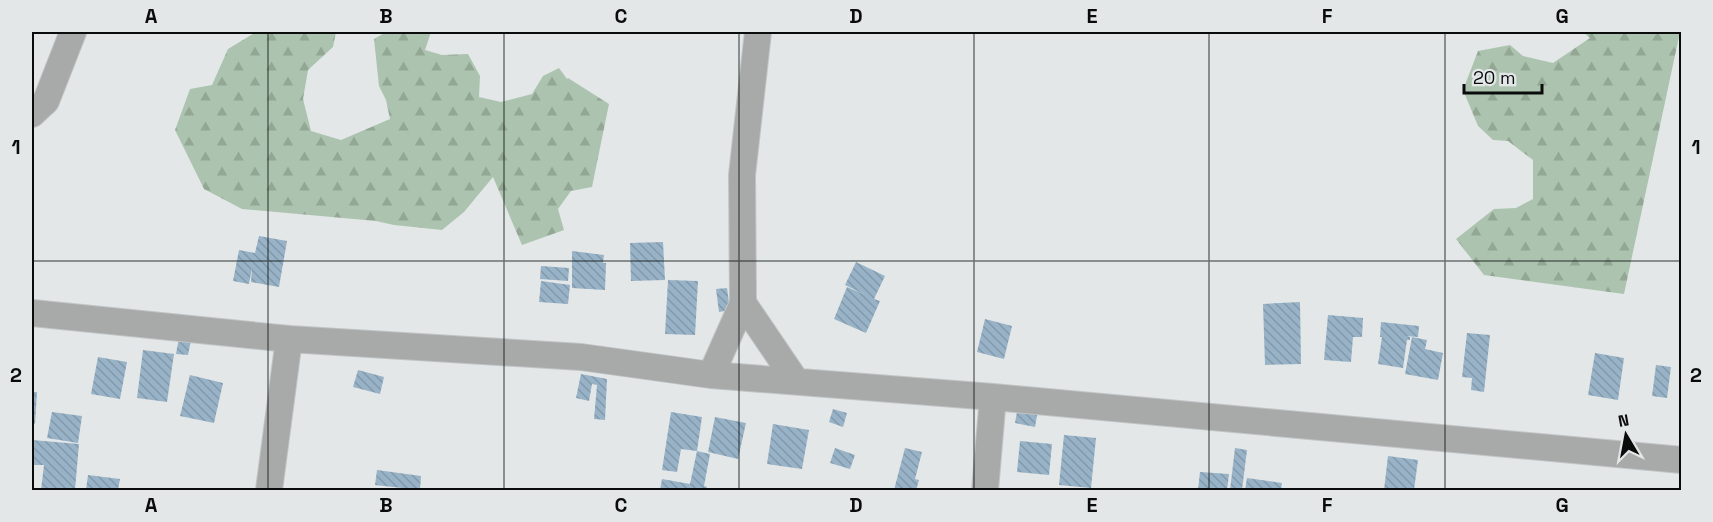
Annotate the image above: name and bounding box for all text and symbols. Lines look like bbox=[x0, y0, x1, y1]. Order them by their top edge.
text: A bbox=[145, 3, 158, 29]
text: B bbox=[379, 3, 393, 29]
text: C bbox=[615, 3, 628, 29]
text: D bbox=[849, 3, 863, 29]
text: E bbox=[1086, 3, 1098, 29]
text: F bbox=[1322, 3, 1333, 29]
text: G bbox=[1555, 3, 1569, 29]
scale bar bbox=[1464, 57, 1542, 95]
text: 20 m bbox=[1473, 66, 1516, 89]
text: 1 bbox=[11, 134, 21, 160]
text: 1 bbox=[1691, 134, 1701, 160]
text: 2 bbox=[10, 362, 22, 388]
text: 2 bbox=[1690, 362, 1702, 388]
north arrow bbox=[1596, 405, 1656, 465]
text: N bbox=[1616, 409, 1631, 432]
text: A bbox=[145, 492, 158, 518]
text: B bbox=[379, 492, 393, 518]
text: C bbox=[615, 492, 628, 518]
text: D bbox=[849, 492, 863, 518]
text: E bbox=[1086, 492, 1098, 518]
text: F bbox=[1322, 492, 1333, 518]
text: G bbox=[1555, 492, 1569, 518]

